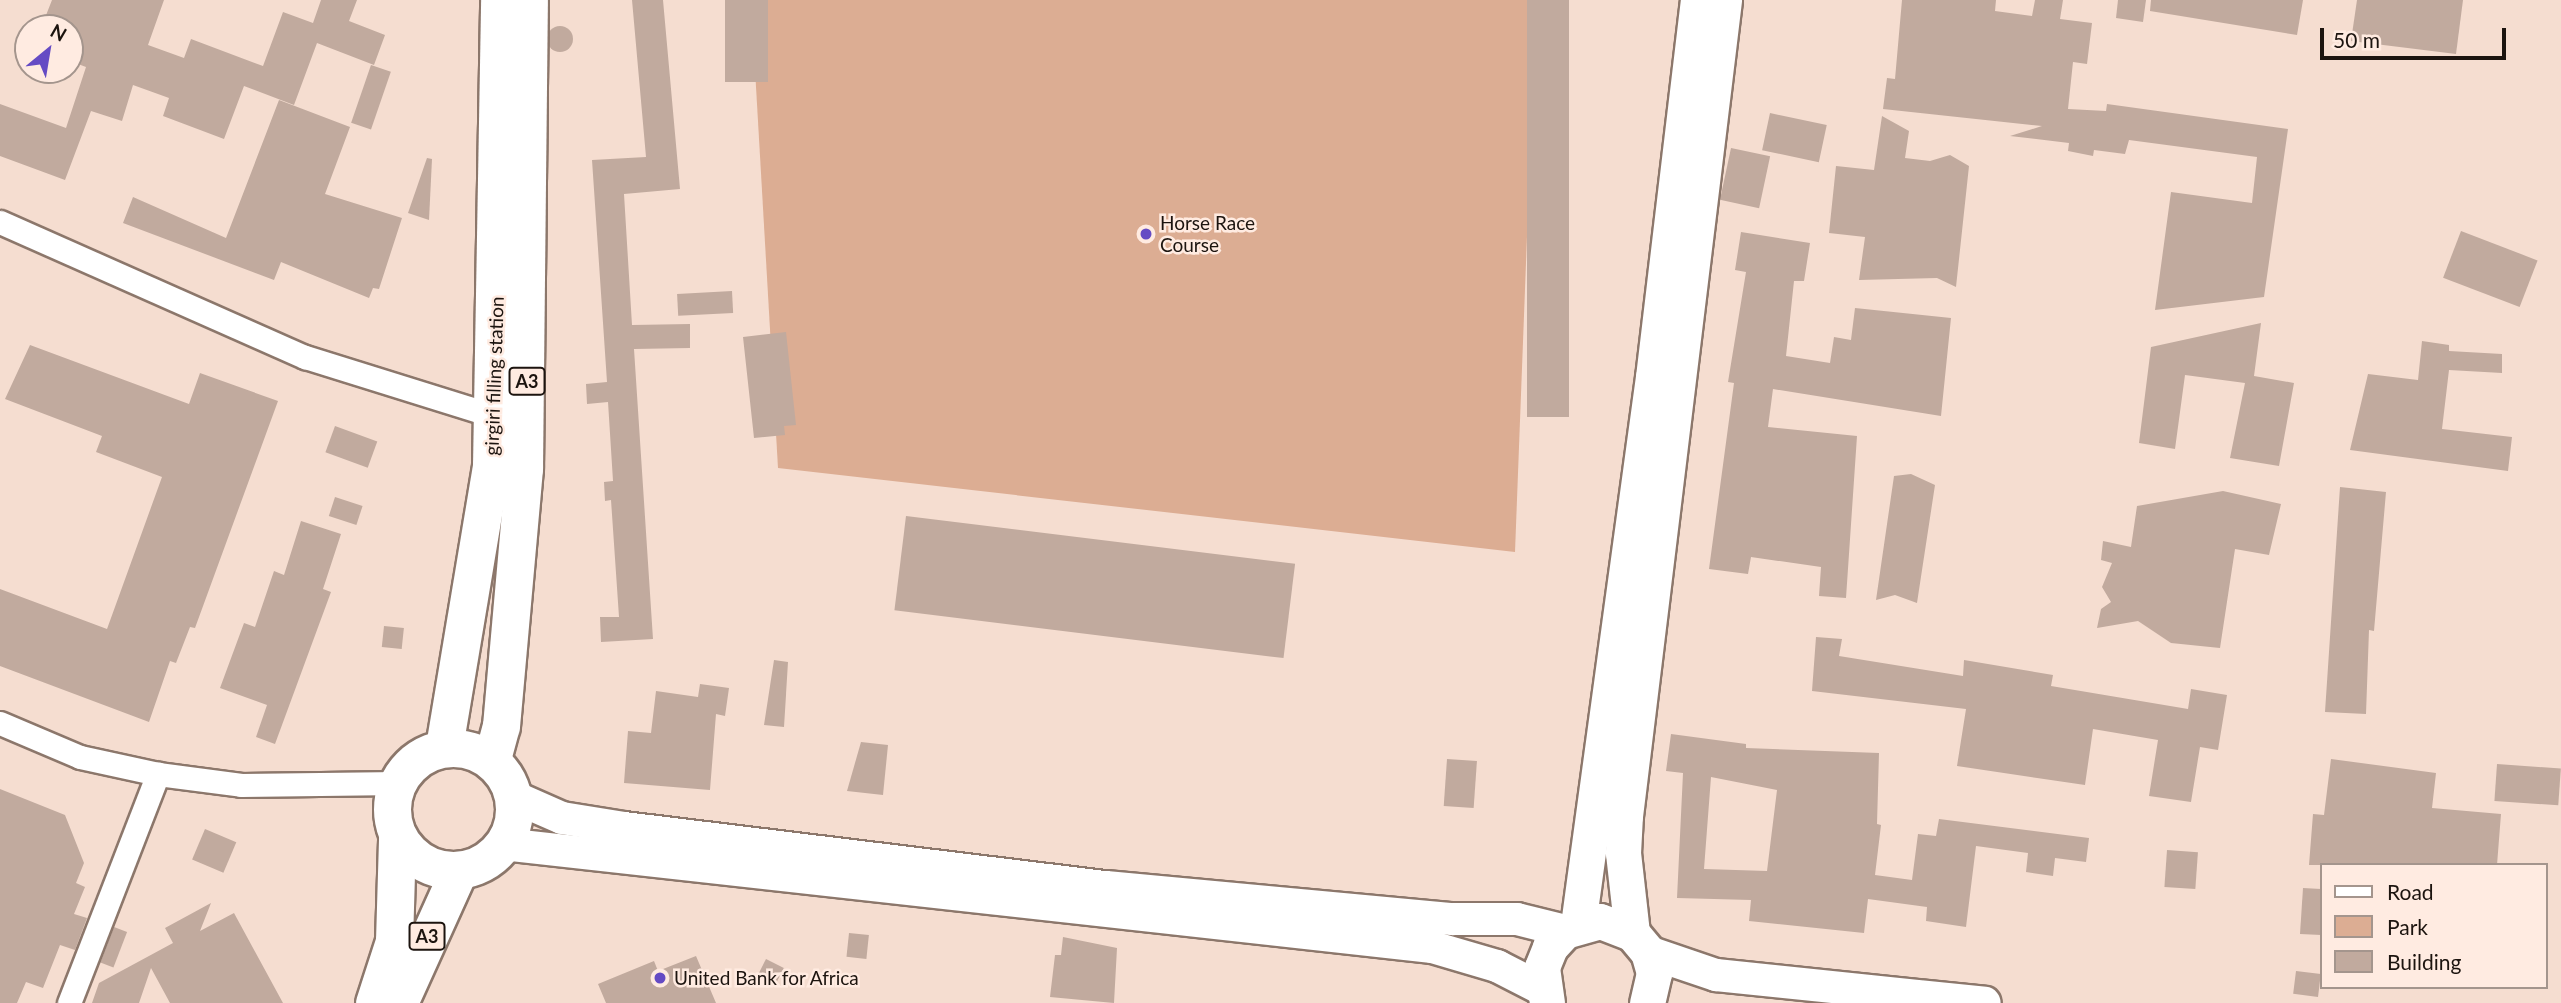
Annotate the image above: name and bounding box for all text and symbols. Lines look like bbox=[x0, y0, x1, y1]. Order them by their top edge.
north arrow bbox=[14, 14, 84, 84]
scale bar bbox=[2323, 14, 2508, 58]
text: N bbox=[47, 18, 71, 46]
text: 50 m bbox=[2333, 27, 2380, 52]
place label: Horse Race Course bbox=[1160, 212, 1255, 256]
marker: Horse Race Course bbox=[1138, 226, 1154, 242]
street label: girgiri filling station bbox=[480, 296, 508, 456]
road number: A3 bbox=[508, 366, 546, 396]
legend bbox=[2320, 863, 2547, 989]
text: Road bbox=[2387, 879, 2434, 904]
text: Park bbox=[2387, 914, 2428, 939]
road number: A3 bbox=[408, 922, 446, 951]
text: Building bbox=[2387, 949, 2462, 974]
place label: United Bank for Africa bbox=[674, 967, 860, 989]
marker: United Bank for Africa bbox=[652, 970, 668, 986]

